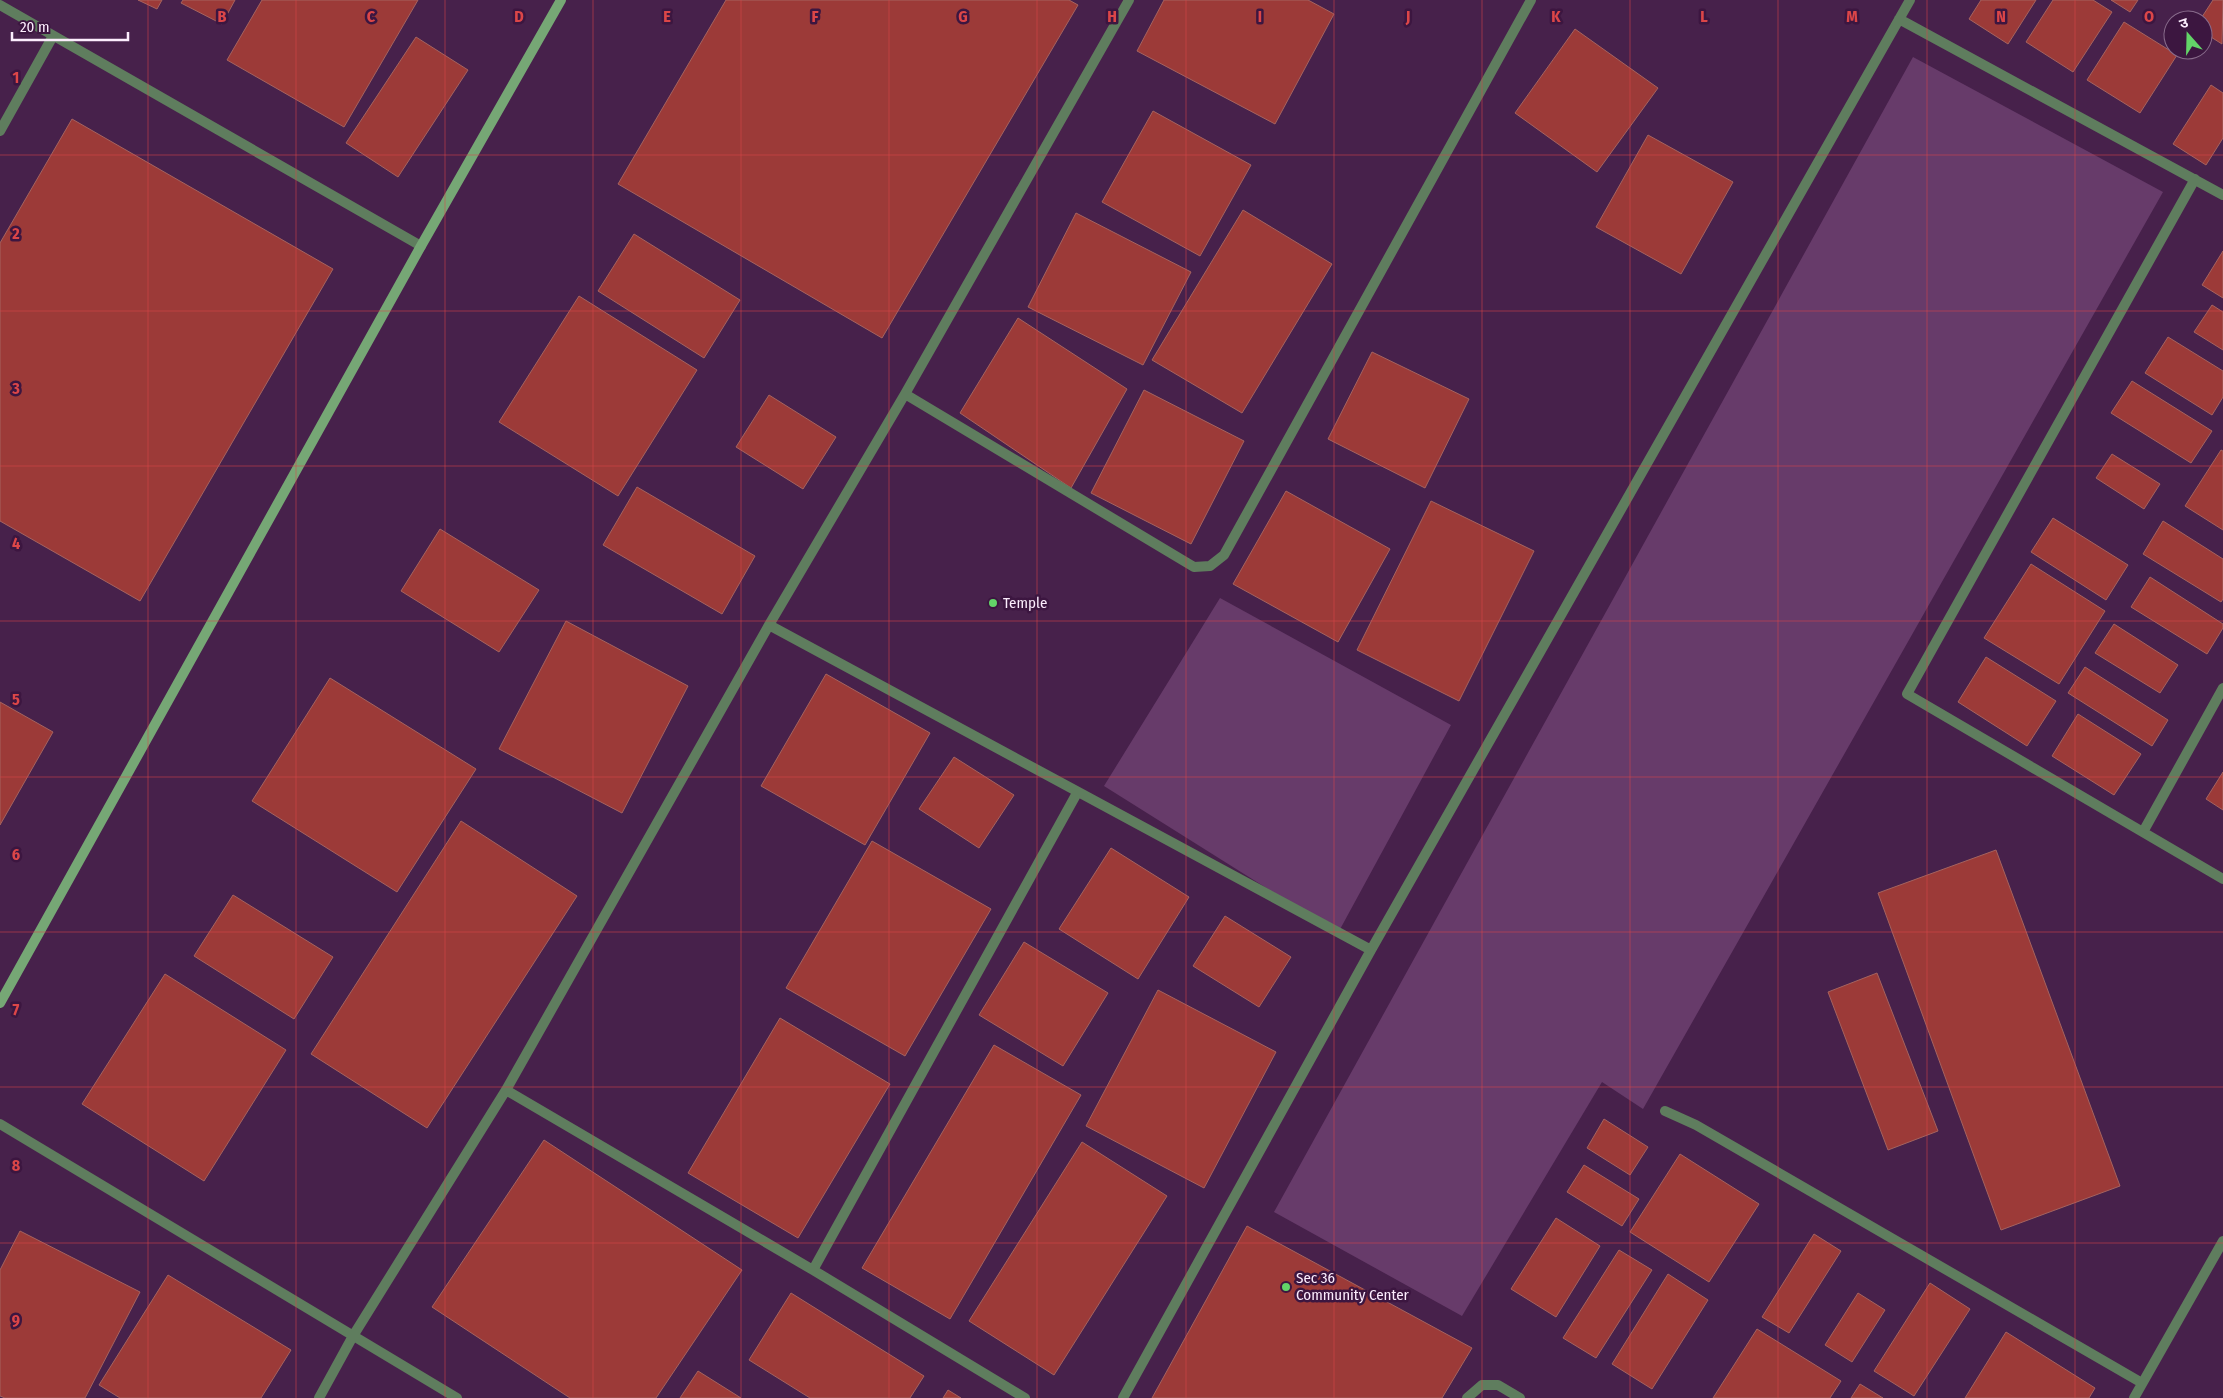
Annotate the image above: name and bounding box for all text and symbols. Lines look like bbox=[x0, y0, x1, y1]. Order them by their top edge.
text: B bbox=[218, 7, 227, 26]
text: C bbox=[367, 7, 376, 26]
text: D bbox=[514, 7, 524, 26]
text: E bbox=[663, 7, 671, 26]
text: F bbox=[811, 7, 819, 26]
text: G bbox=[958, 7, 968, 26]
text: H bbox=[1107, 7, 1117, 26]
text: I bbox=[1258, 7, 1262, 26]
text: J bbox=[1405, 7, 1410, 26]
text: K bbox=[1551, 7, 1561, 26]
text: L bbox=[1700, 7, 1708, 26]
text: M bbox=[1846, 7, 1858, 26]
text: N bbox=[1996, 7, 2006, 26]
text: O bbox=[2144, 7, 2154, 26]
scale bar bbox=[12, 10, 129, 42]
north arrow bbox=[2163, 10, 2213, 60]
text: उ bbox=[2177, 14, 2191, 33]
text: 20 m bbox=[20, 18, 50, 36]
text: 1 bbox=[13, 68, 19, 87]
text: 2 bbox=[11, 224, 20, 243]
text: 3 bbox=[11, 379, 20, 398]
text: 4 bbox=[12, 534, 20, 553]
place label: Temple bbox=[1003, 594, 1047, 612]
marker: Temple bbox=[987, 597, 999, 609]
text: 5 bbox=[12, 690, 20, 709]
text: 6 bbox=[12, 845, 20, 864]
text: 7 bbox=[13, 1000, 20, 1019]
text: 8 bbox=[12, 1156, 21, 1175]
place label: Sec 36 Community Center bbox=[1296, 1269, 1410, 1304]
marker: Sec 36 Community Center bbox=[1280, 1281, 1292, 1293]
text: 9 bbox=[12, 1311, 20, 1330]

